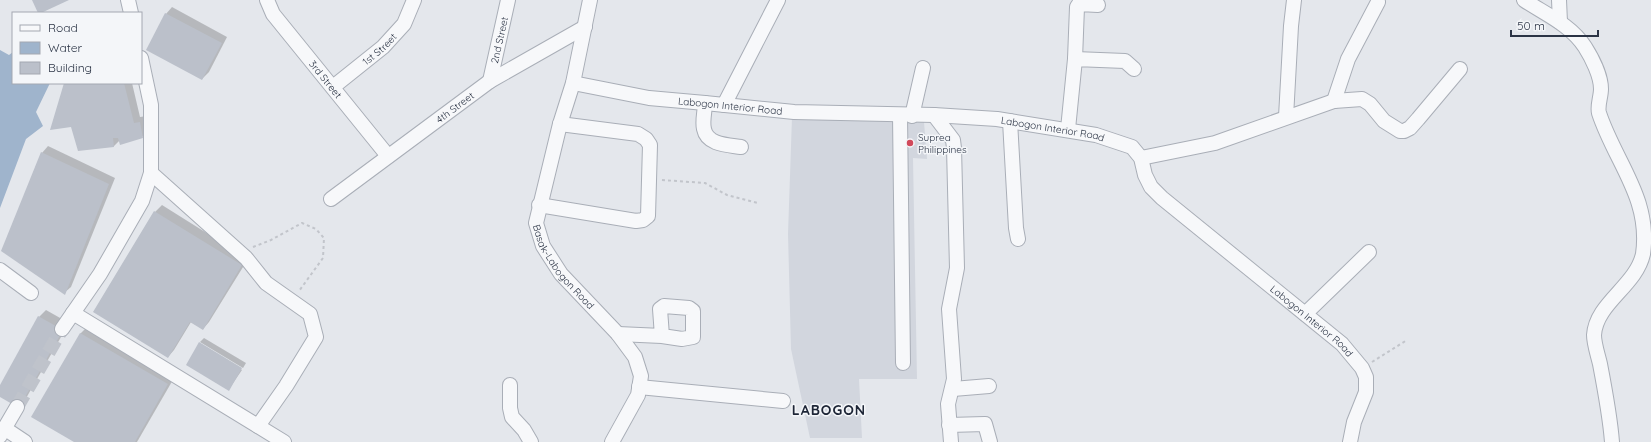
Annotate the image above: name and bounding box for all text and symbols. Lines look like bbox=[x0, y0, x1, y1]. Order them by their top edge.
legend bbox=[12, 12, 142, 84]
scale bar bbox=[1511, 12, 1598, 38]
street label: 2nd Street bbox=[488, 15, 511, 65]
text: 50 m bbox=[1517, 18, 1545, 33]
text: Road bbox=[48, 20, 78, 35]
street label: 1st Street bbox=[360, 30, 400, 68]
text: Water bbox=[48, 40, 83, 55]
street label: 3rd Street bbox=[306, 58, 345, 101]
text: Building bbox=[48, 60, 92, 75]
street label: 4th Street bbox=[433, 89, 477, 126]
street label: Labogon Interior Road bbox=[677, 95, 783, 118]
street label: Labogon Interior Road bbox=[1000, 114, 1106, 144]
place label: Suprea Philippines bbox=[918, 131, 967, 156]
marker: Suprea Philippines bbox=[905, 138, 915, 148]
street label: Basak-Labogon Road bbox=[530, 223, 597, 312]
street label: Labogon Interior Road bbox=[1267, 282, 1356, 360]
district label: LABOGON bbox=[792, 401, 866, 419]

